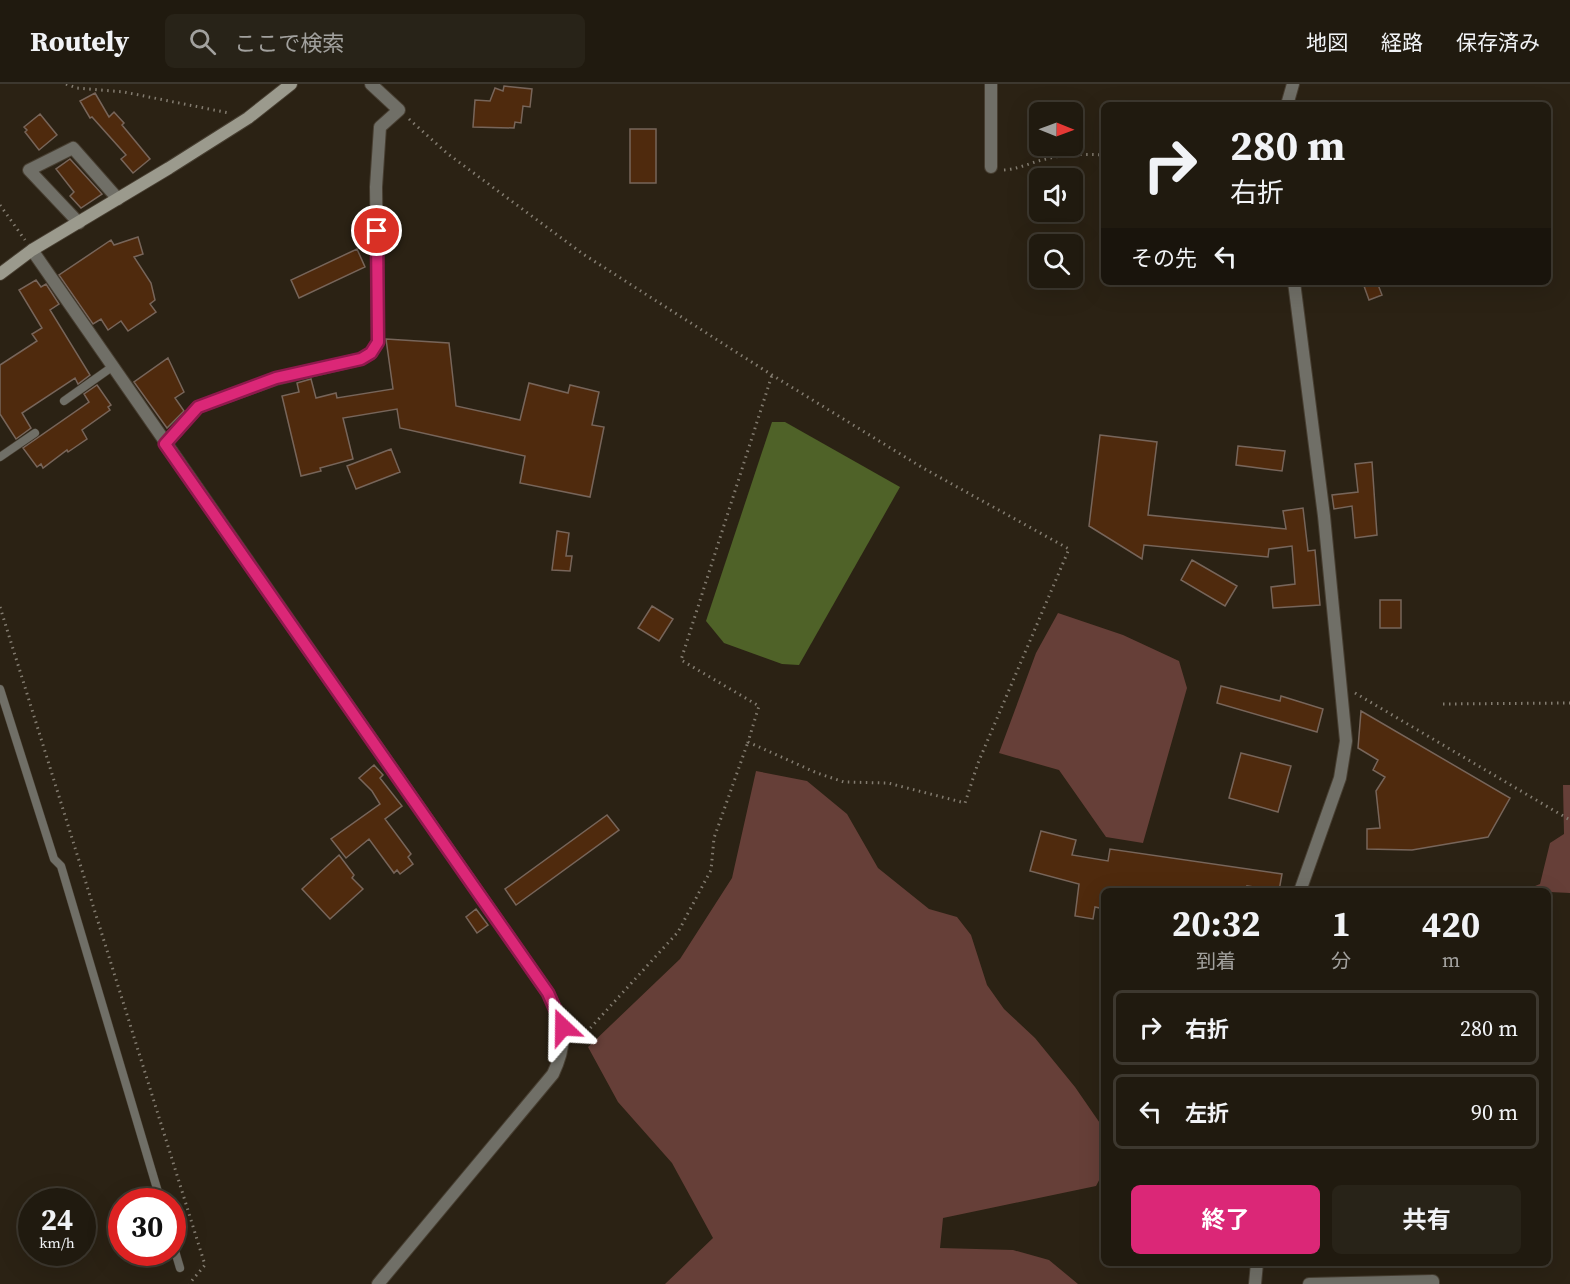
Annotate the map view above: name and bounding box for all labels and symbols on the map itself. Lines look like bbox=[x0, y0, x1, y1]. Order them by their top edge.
north arrow bbox=[1029, 102, 1083, 156]
pin bbox=[351, 205, 402, 256]
position arrow bbox=[531, 995, 595, 1059]
speed limit sign: 30 bbox=[108, 1188, 186, 1266]

